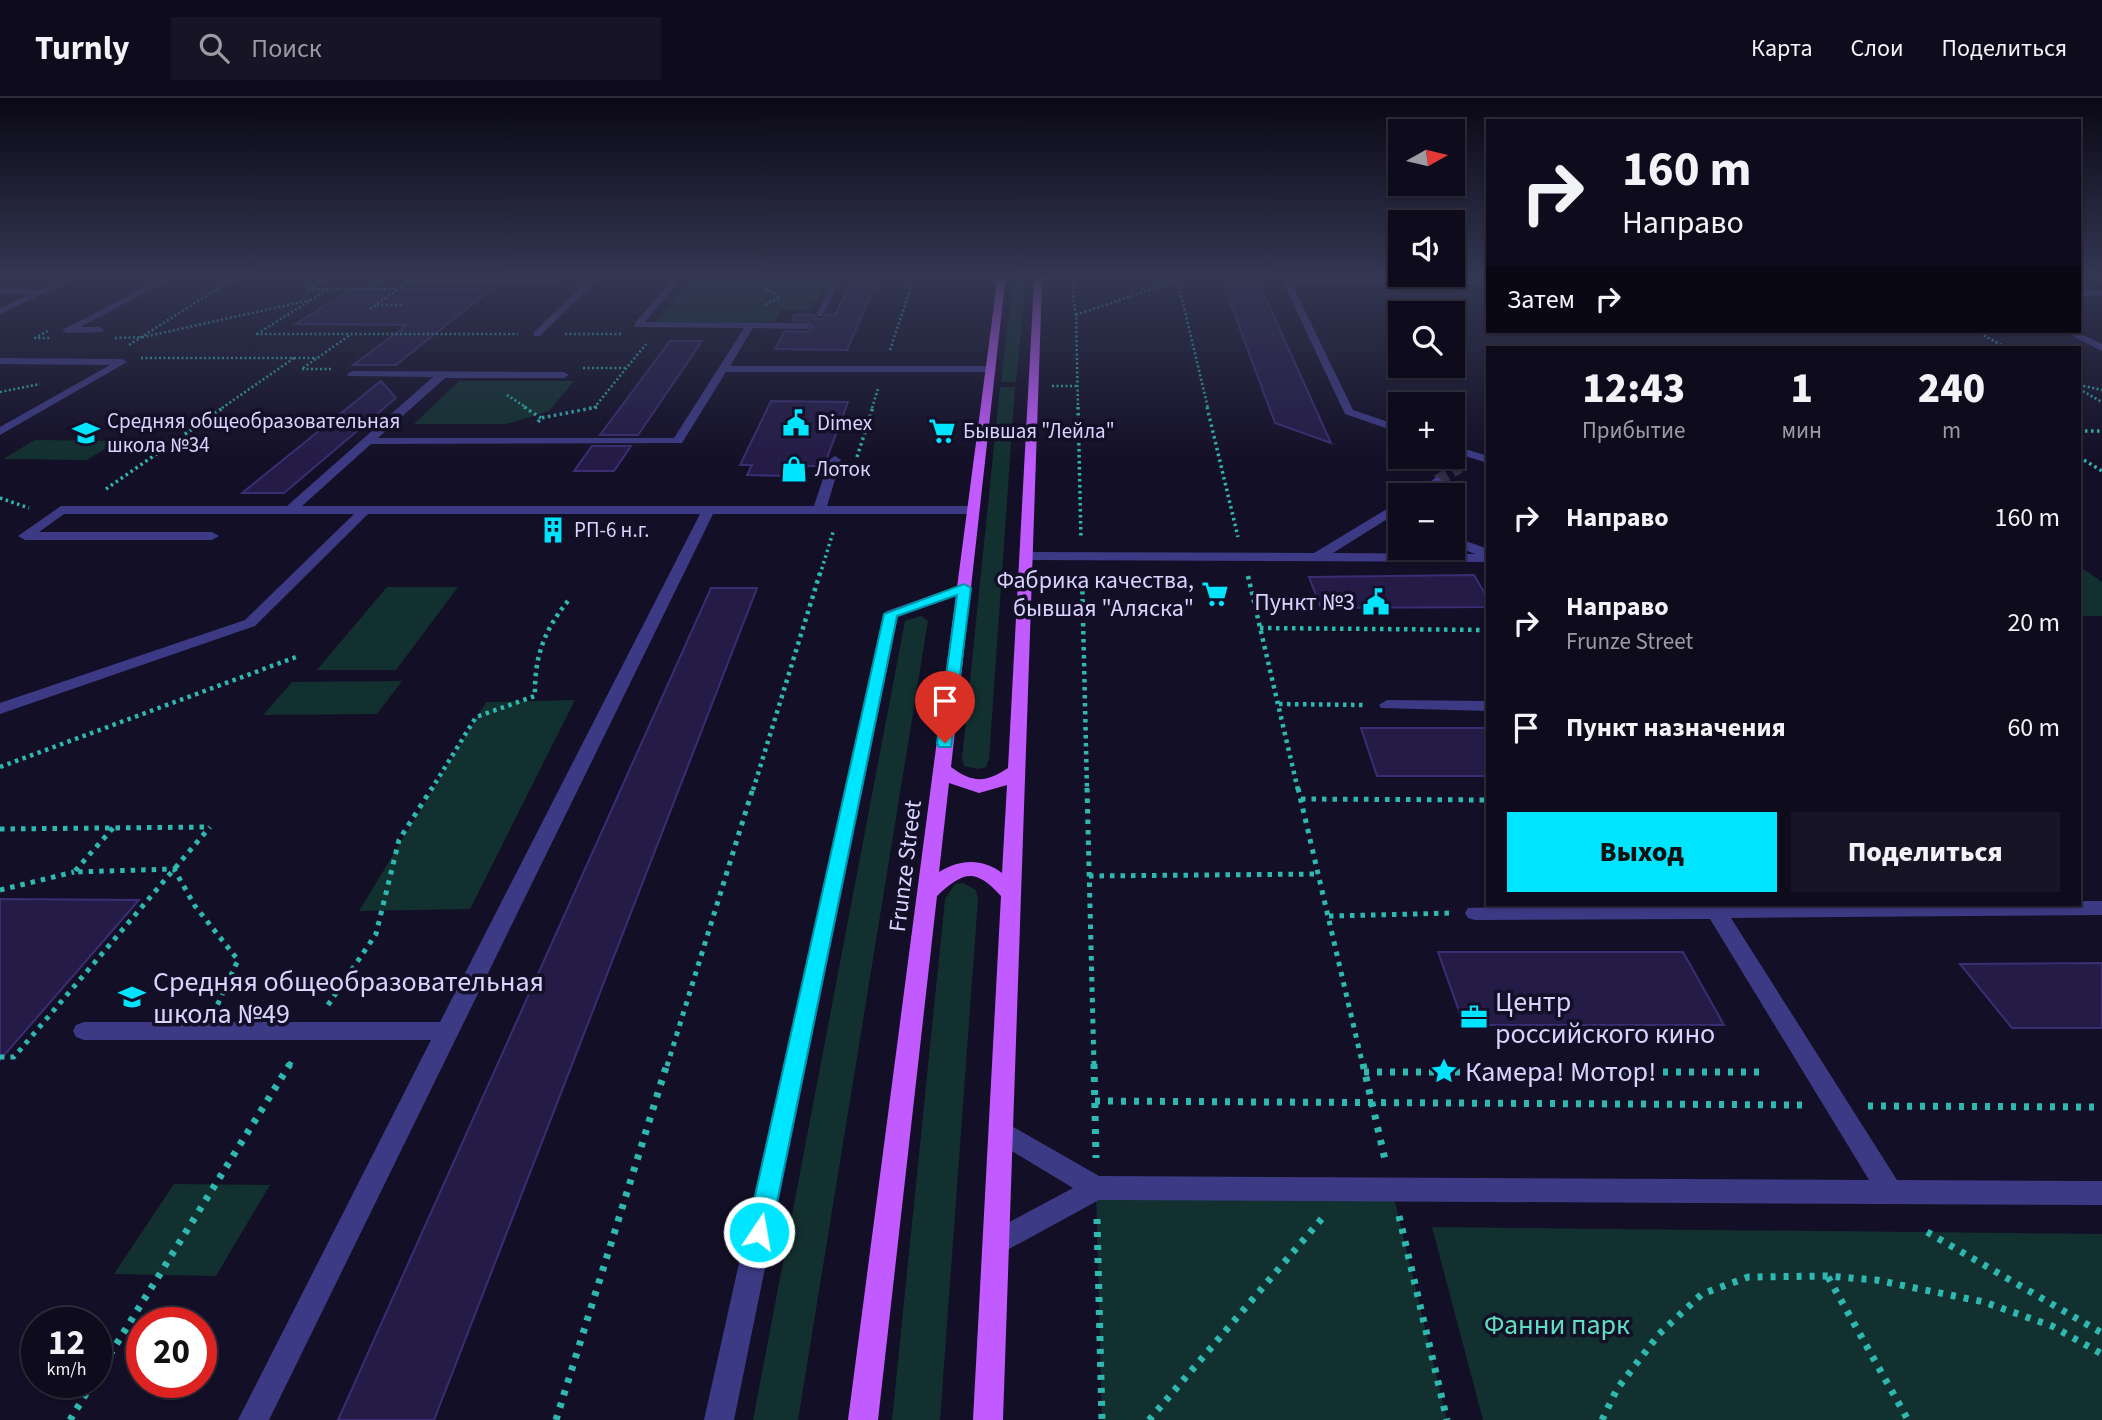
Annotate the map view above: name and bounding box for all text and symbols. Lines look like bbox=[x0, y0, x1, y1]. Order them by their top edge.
search box bbox=[171, 17, 661, 80]
text: Turnly bbox=[35, 25, 129, 72]
icon: search bbox=[195, 29, 233, 67]
text: Поиск bbox=[251, 30, 322, 67]
text: Карта bbox=[1751, 31, 1813, 66]
text: Слои bbox=[1851, 31, 1904, 66]
text: Поделиться bbox=[1942, 31, 2067, 66]
north arrow bbox=[1388, 119, 1465, 196]
map controls bbox=[1388, 119, 1465, 560]
text: 160 m bbox=[1622, 135, 1751, 205]
icon: right bbox=[1507, 147, 1598, 238]
text: Направо bbox=[1622, 200, 1744, 246]
button: sound bbox=[1388, 210, 1465, 287]
icon: right bbox=[1589, 280, 1627, 318]
text: Затем bbox=[1507, 281, 1575, 318]
button: search bbox=[1388, 301, 1465, 378]
text: 12:43 bbox=[1582, 359, 1685, 419]
text: 1 bbox=[1790, 359, 1813, 419]
text: 240 bbox=[1918, 359, 1985, 419]
button: + bbox=[1388, 392, 1465, 469]
place label: Средняя общеобразовательная школа №34 bbox=[107, 406, 400, 460]
public building icon: Dimex bbox=[781, 408, 811, 438]
place label: Dimex bbox=[817, 408, 873, 438]
text: Прибытие bbox=[1582, 414, 1686, 447]
text: мин bbox=[1781, 414, 1822, 447]
text: m bbox=[1942, 414, 1961, 447]
supermarket icon: Бывшая "Лейла" bbox=[927, 416, 957, 446]
place label: Бывшая "Лейла" bbox=[963, 416, 1115, 446]
school or university icon: Средняя общеобразовательная школа №34 bbox=[71, 418, 101, 448]
shop icon: Лоток bbox=[779, 454, 809, 484]
place label: Лоток bbox=[815, 454, 871, 484]
button: − bbox=[1388, 483, 1465, 560]
icon: right bbox=[1507, 499, 1545, 537]
text: Направо bbox=[1566, 499, 1669, 536]
text: 160 m bbox=[1994, 499, 2060, 536]
building icon: РП-6 н.г. bbox=[538, 515, 568, 545]
place label: РП-6 н.г. bbox=[574, 515, 649, 545]
place label: Фабрика качества, бывшая "Аляска" bbox=[996, 563, 1194, 626]
supermarket icon: Фабрика качества, бывшая "Аляска" bbox=[1200, 579, 1230, 609]
place label: Пункт №3 bbox=[1254, 585, 1355, 620]
public building icon: Пункт №3 bbox=[1361, 587, 1391, 617]
text: Направо bbox=[1566, 588, 1669, 625]
icon: right bbox=[1507, 604, 1545, 642]
text: 20 m bbox=[2007, 604, 2060, 641]
text: Frunze Street bbox=[1566, 625, 1693, 658]
pin bbox=[915, 671, 975, 743]
icon: arrive bbox=[926, 682, 964, 720]
icon: arrive bbox=[1507, 709, 1545, 747]
text: Пункт назначения bbox=[1566, 709, 1786, 746]
text: 60 m bbox=[2007, 709, 2060, 746]
street label: Frunze Street bbox=[880, 798, 931, 934]
button: Выход bbox=[1507, 812, 1777, 892]
button: Поделиться bbox=[1791, 812, 2060, 892]
place label: Средняя общеобразовательная школа №49 bbox=[153, 962, 544, 1034]
school or university icon: Средняя общеобразовательная школа №49 bbox=[117, 982, 147, 1012]
place label: Центр российского кино bbox=[1495, 982, 1715, 1054]
office icon: Центр российского кино bbox=[1459, 1002, 1489, 1032]
place label: Камера! Мотор! bbox=[1465, 1052, 1656, 1092]
place icon: Камера! Мотор! bbox=[1429, 1056, 1459, 1086]
position arrow bbox=[722, 1195, 796, 1269]
park label: Фанни парк bbox=[1484, 1305, 1630, 1345]
speed limit sign: 20 bbox=[126, 1307, 217, 1398]
text: 12 bbox=[48, 1318, 85, 1368]
text: km/h bbox=[47, 1357, 86, 1382]

